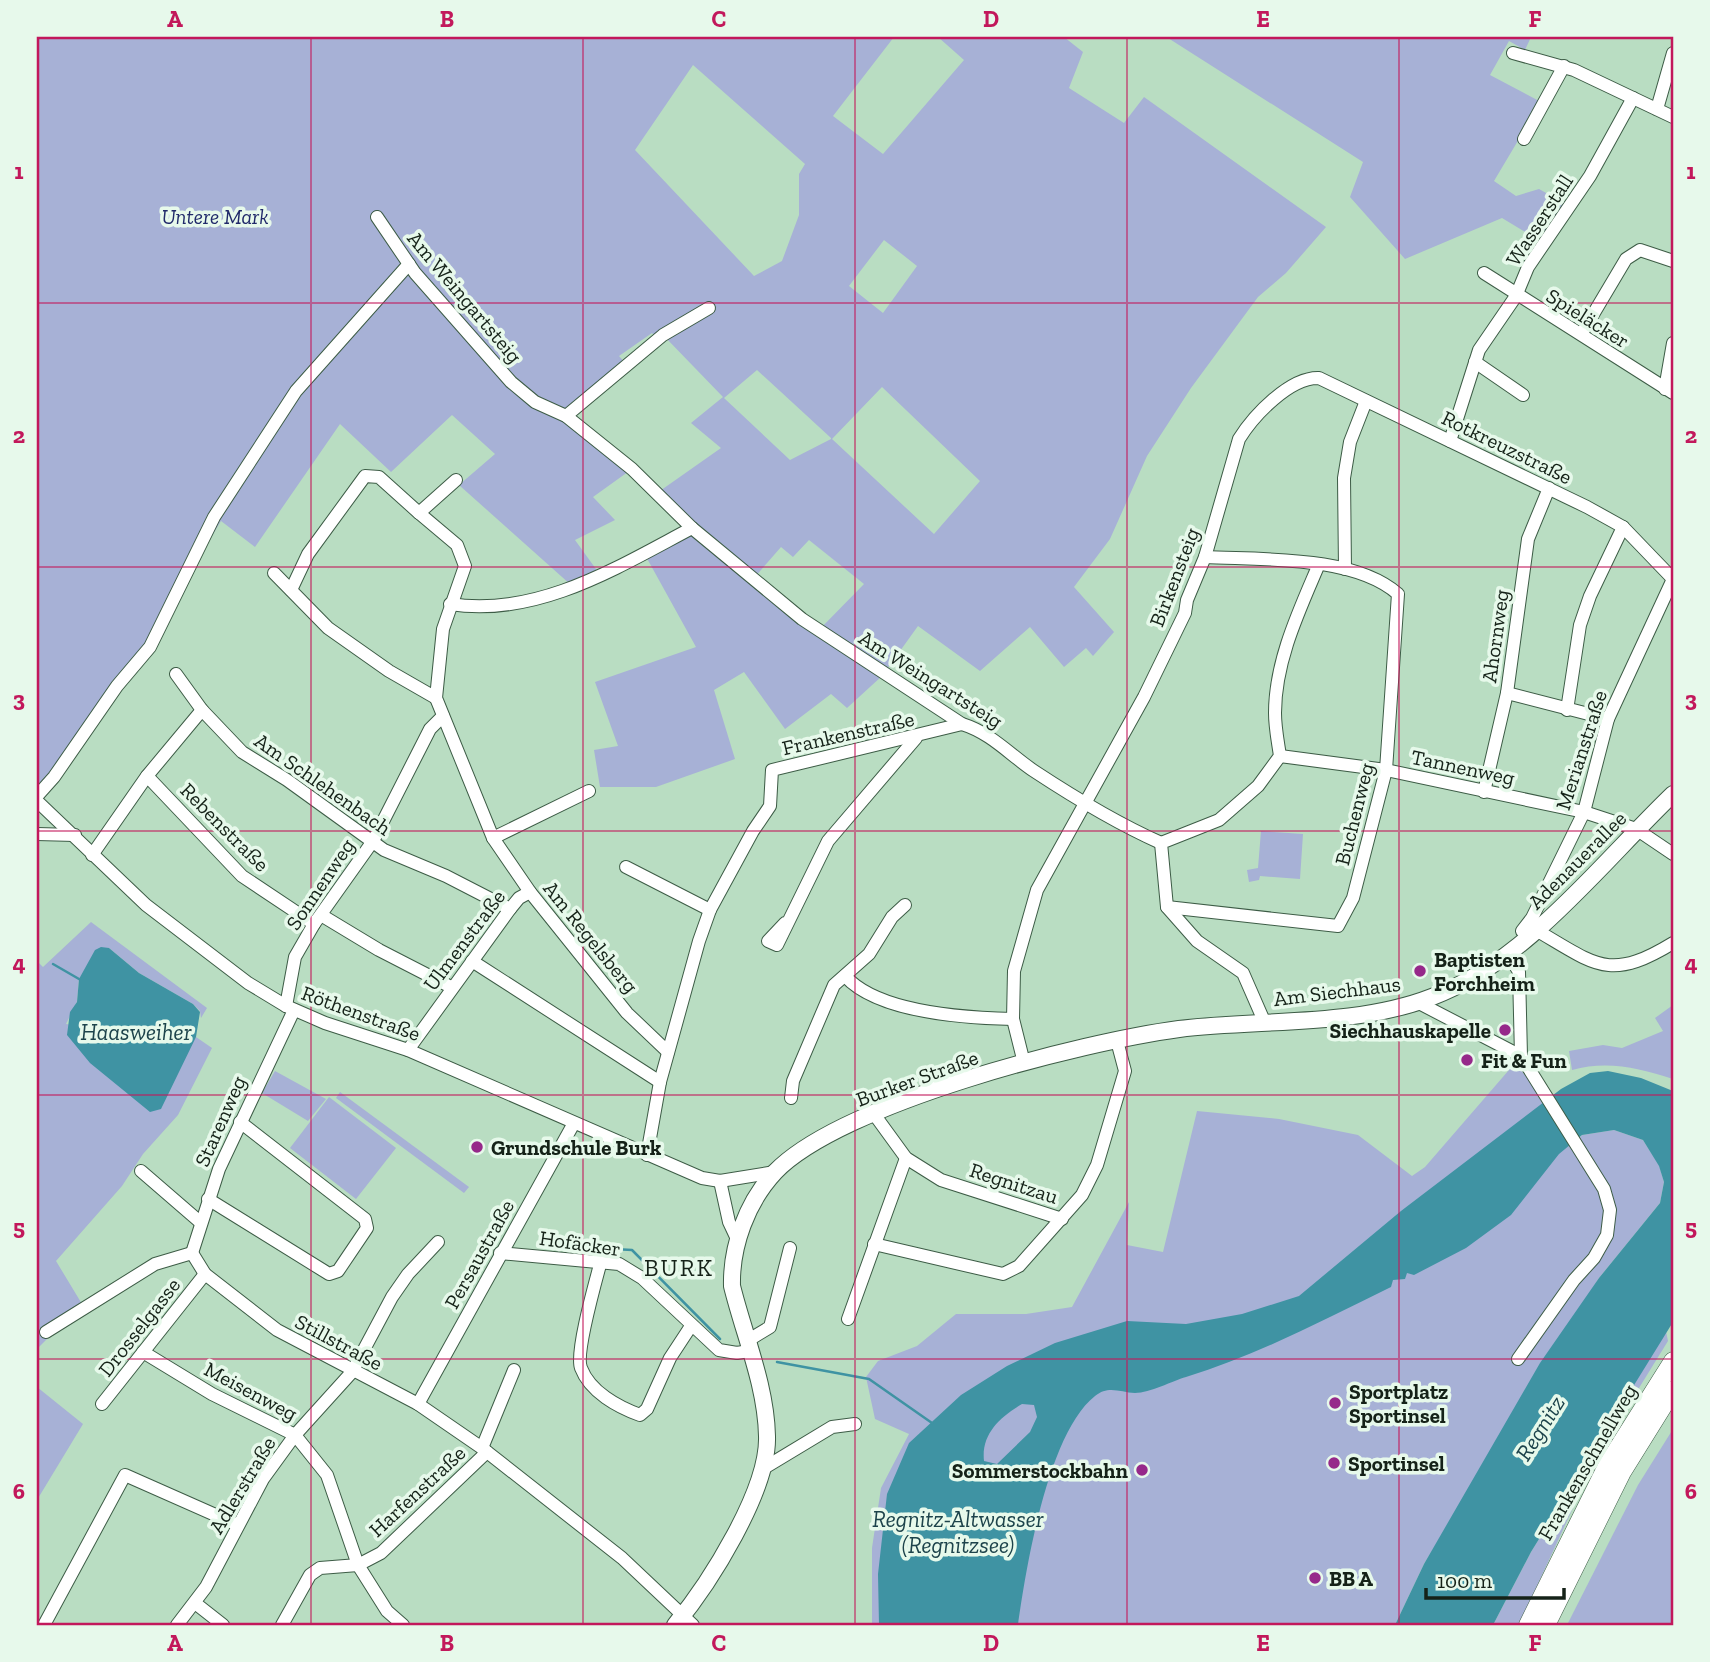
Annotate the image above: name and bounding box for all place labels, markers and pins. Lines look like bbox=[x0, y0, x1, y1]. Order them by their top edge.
place label: Baptisten Forchheim bbox=[1434, 947, 1536, 996]
marker: Baptisten Forchheim bbox=[1412, 963, 1428, 979]
place label: Siechhauskapelle bbox=[1330, 1018, 1491, 1043]
marker: Siechhauskapelle bbox=[1497, 1022, 1513, 1038]
place label: Fit & Fun bbox=[1481, 1048, 1567, 1073]
marker: Fit & Fun bbox=[1459, 1052, 1475, 1068]
place label: Grundschule Burk bbox=[491, 1135, 662, 1160]
marker: Grundschule Burk bbox=[469, 1139, 485, 1155]
place label: Sportplatz Sportinsel bbox=[1349, 1379, 1448, 1428]
marker: Sportplatz Sportinsel bbox=[1327, 1395, 1343, 1411]
place label: Sportinsel bbox=[1348, 1451, 1445, 1476]
marker: Sportinsel bbox=[1326, 1455, 1342, 1471]
place label: Sommerstockbahn bbox=[952, 1458, 1129, 1483]
marker: Sommerstockbahn bbox=[1134, 1462, 1150, 1478]
place label: BB A bbox=[1329, 1566, 1373, 1591]
marker: BB A bbox=[1307, 1570, 1323, 1586]

